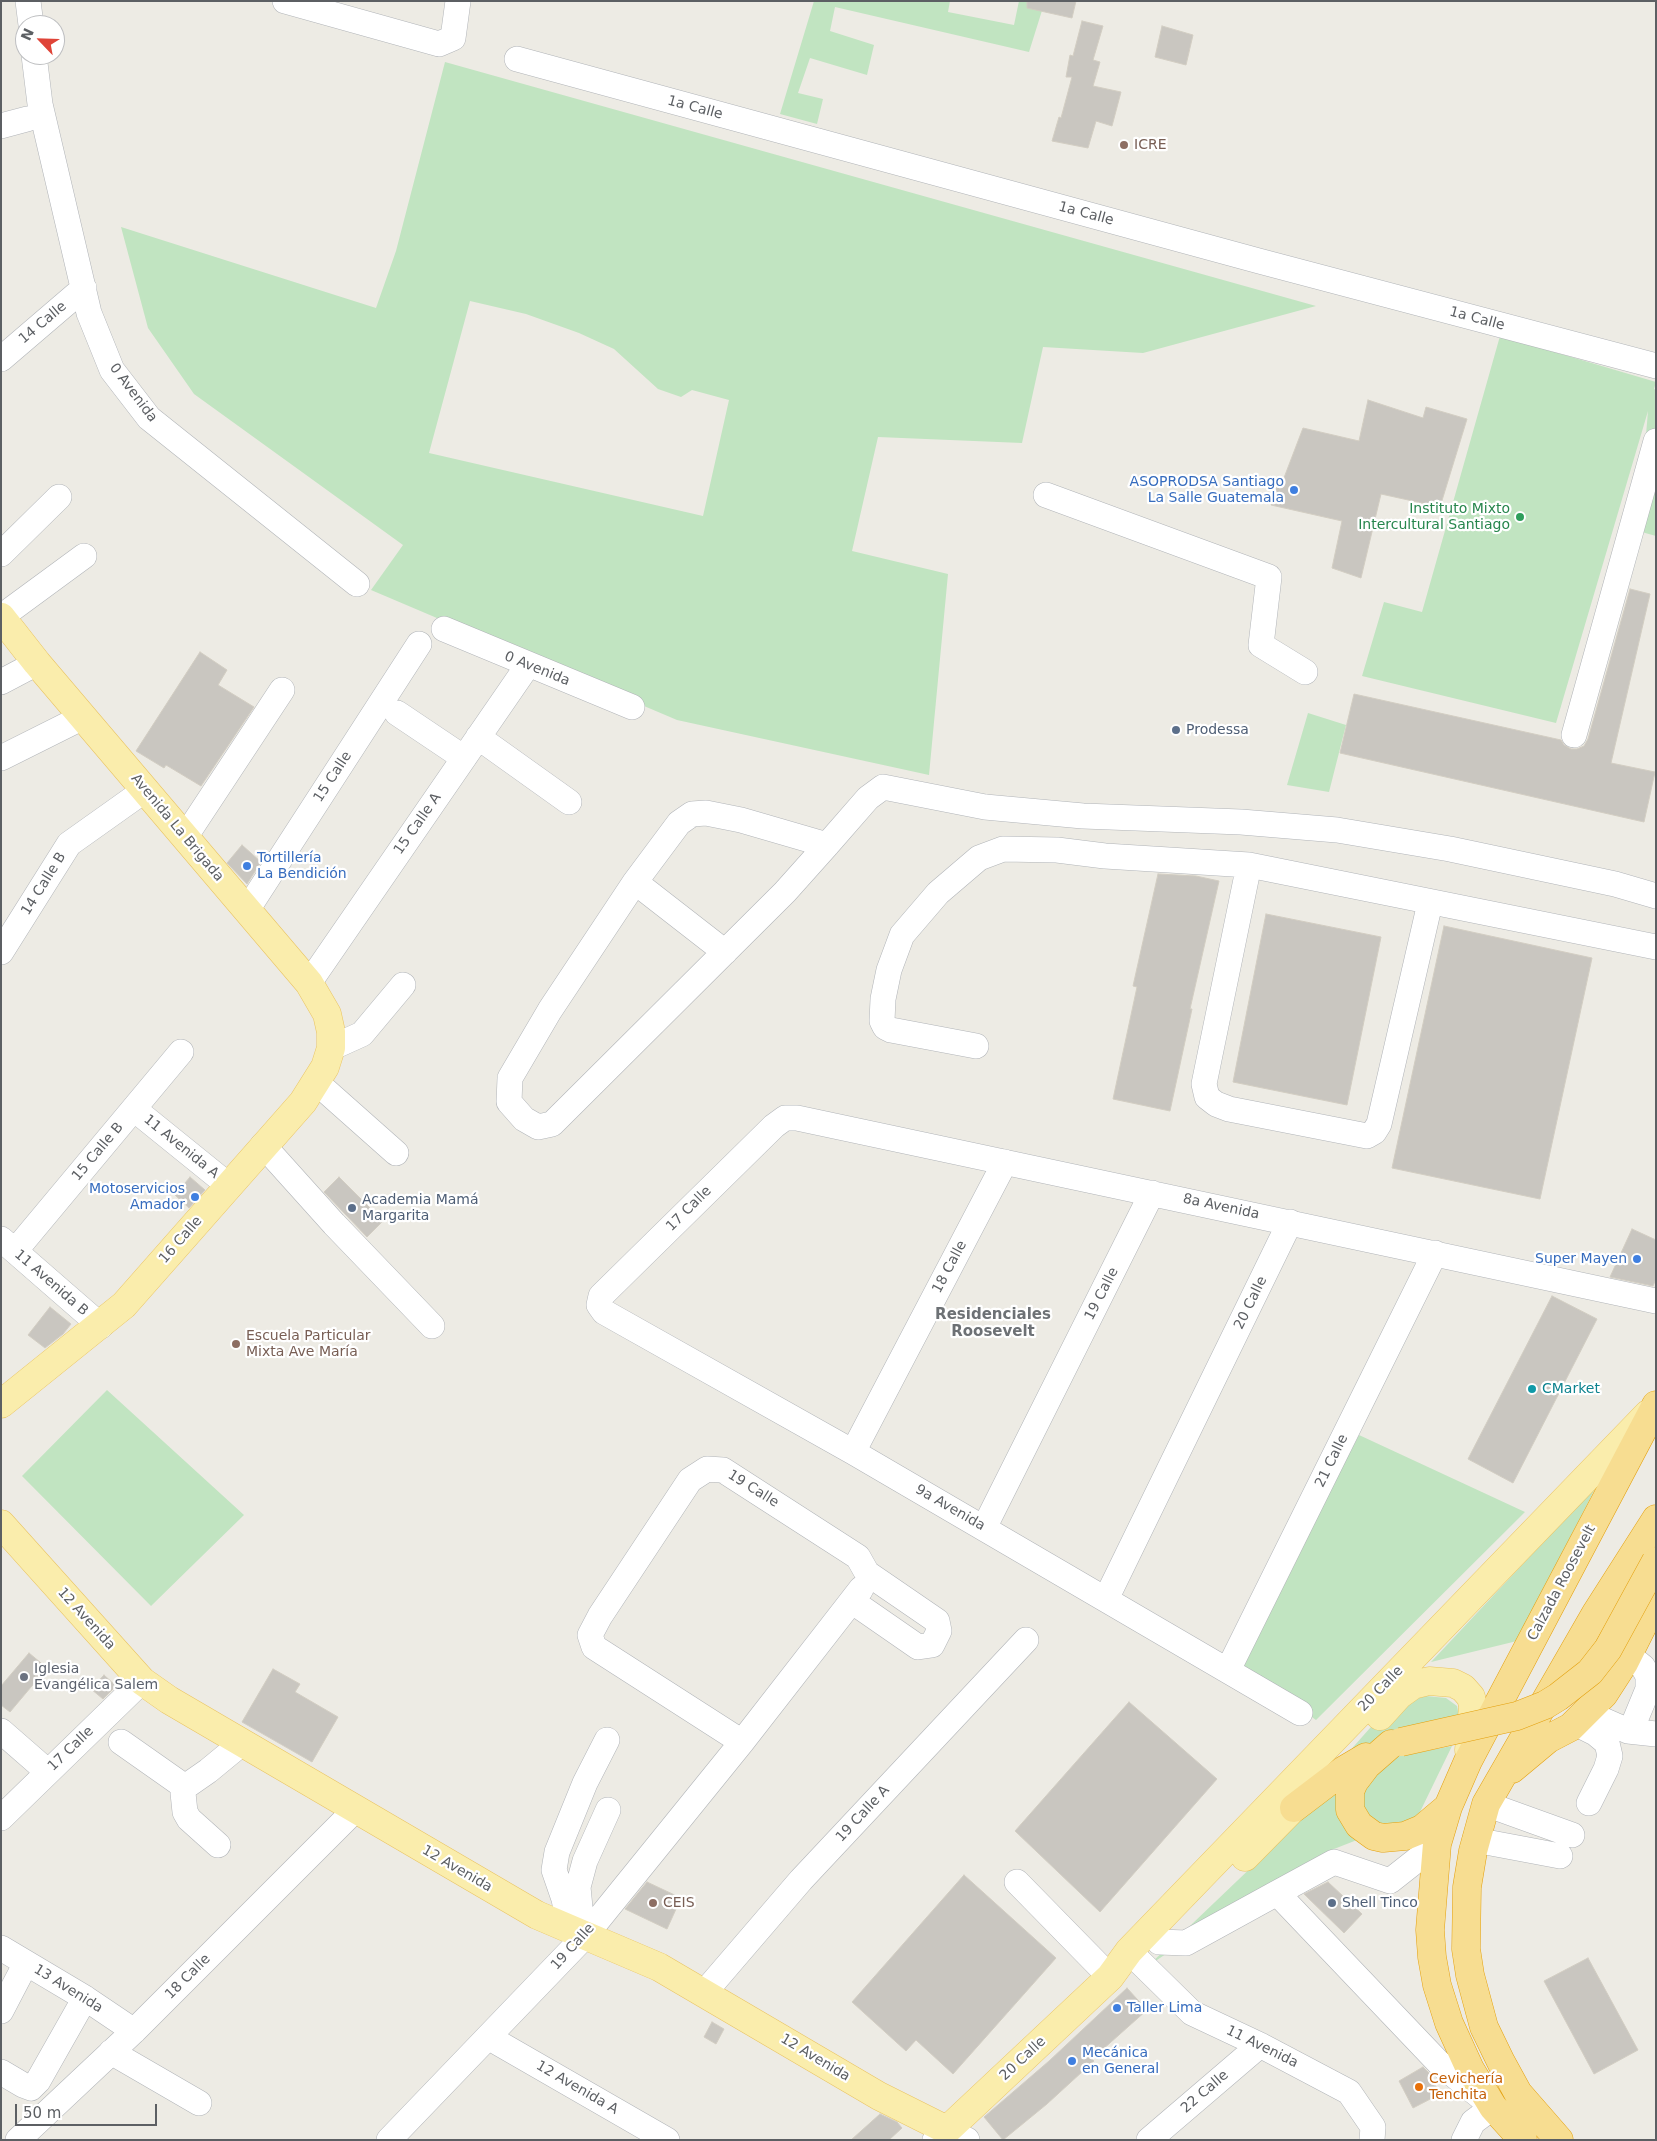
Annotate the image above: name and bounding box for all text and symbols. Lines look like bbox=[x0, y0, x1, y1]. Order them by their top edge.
north arrow bbox=[15, 15, 65, 65]
text: N bbox=[18, 26, 37, 43]
street label: 1a Calle bbox=[665, 93, 725, 123]
place label: ICRE bbox=[1134, 137, 1166, 153]
marker: ICRE bbox=[1118, 139, 1130, 151]
street label: 1a Calle bbox=[1056, 199, 1116, 229]
street label: 14 Calle bbox=[16, 298, 70, 348]
street label: 1a Calle bbox=[1447, 304, 1507, 334]
street label: 0 Avenida bbox=[105, 360, 161, 426]
place label: ASOPRODSA Santiago La Salle Guatemala bbox=[1130, 474, 1284, 507]
marker: ASOPRODSA Santiago La Salle Guatemala bbox=[1288, 484, 1300, 496]
place label: Instituto Mixto Intercultural Santiago bbox=[1358, 501, 1510, 534]
marker: Instituto Mixto Intercultural Santiago bbox=[1514, 511, 1526, 523]
street label: 0 Avenida bbox=[502, 648, 572, 690]
place label: Prodessa bbox=[1186, 722, 1249, 738]
marker: Prodessa bbox=[1170, 724, 1182, 736]
street label: 15 Calle bbox=[310, 749, 356, 805]
street label: Avenida La Brigada bbox=[127, 771, 227, 885]
street label: 15 Calle A bbox=[391, 790, 445, 858]
street label: 14 Calle B bbox=[18, 849, 70, 919]
place label: Tortillería La Bendición bbox=[257, 850, 347, 882]
marker: Tortillería La Bendición bbox=[241, 860, 253, 872]
street label: 11 Avenida A bbox=[140, 1111, 222, 1183]
street label: 15 Calle B bbox=[69, 1119, 127, 1185]
place label: Motoservicios Amador bbox=[89, 1181, 185, 1214]
street label: 17 Calle bbox=[663, 1183, 715, 1235]
marker: Motoservicios Amador bbox=[189, 1191, 201, 1203]
street label: 8a Avenida bbox=[1181, 1191, 1261, 1223]
place label: Academia Mamá Margarita bbox=[362, 1192, 479, 1224]
marker: Academia Mamá Margarita bbox=[346, 1202, 358, 1214]
street label: 16 Calle bbox=[156, 1213, 206, 1267]
street label: 18 Calle bbox=[929, 1238, 971, 1296]
street label: 11 Avenida B bbox=[11, 1246, 91, 1320]
place label: Super Mayen bbox=[1535, 1251, 1627, 1267]
marker: Super Mayen bbox=[1631, 1253, 1643, 1265]
street label: 19 Calle bbox=[1082, 1265, 1122, 1323]
street label: 20 Calle bbox=[1231, 1274, 1271, 1332]
district label: Residenciales Roosevelt bbox=[935, 1306, 1051, 1341]
place label: Escuela Particular Mixta Ave María bbox=[246, 1328, 371, 1360]
marker: Escuela Particular Mixta Ave María bbox=[230, 1338, 242, 1350]
place label: CMarket bbox=[1542, 1381, 1600, 1397]
marker: CMarket bbox=[1526, 1383, 1538, 1395]
street label: 21 Calle bbox=[1312, 1432, 1352, 1490]
street label: 19 Calle bbox=[724, 1467, 782, 1511]
street label: 9a Avenida bbox=[912, 1481, 988, 1535]
street label: Calzada Roosevelt bbox=[1524, 1522, 1600, 1644]
street label: 12 Avenida bbox=[54, 1584, 118, 1654]
place label: Iglesia Evangélica Salem bbox=[34, 1661, 158, 1694]
street label: 20 Calle bbox=[1355, 1663, 1407, 1715]
marker: Iglesia Evangélica Salem bbox=[18, 1671, 30, 1683]
street label: 17 Calle bbox=[45, 1723, 97, 1775]
street label: 19 Calle A bbox=[833, 1782, 893, 1846]
street label: 12 Avenida bbox=[419, 1842, 495, 1896]
place label: CEIS bbox=[663, 1895, 695, 1911]
place label: Shell Tinco bbox=[1342, 1895, 1418, 1911]
marker: CEIS bbox=[647, 1897, 659, 1909]
marker: Shell Tinco bbox=[1326, 1897, 1338, 1909]
street label: 19 Calle bbox=[548, 1920, 598, 1974]
street label: 18 Calle bbox=[162, 1951, 214, 2003]
street label: 13 Avenida bbox=[30, 1961, 106, 2017]
place label: Taller Lima bbox=[1127, 2000, 1202, 2016]
marker: Taller Lima bbox=[1111, 2002, 1123, 2014]
street label: 11 Avenida bbox=[1223, 2022, 1301, 2072]
street label: 12 Avenida bbox=[777, 2031, 853, 2085]
street label: 20 Calle bbox=[996, 2033, 1050, 2085]
place label: Mecánica en General bbox=[1082, 2045, 1159, 2078]
marker: Mecánica en General bbox=[1066, 2055, 1078, 2067]
street label: 12 Avenida A bbox=[533, 2058, 621, 2118]
street label: 22 Calle bbox=[1178, 2067, 1232, 2117]
place label: Cevichería Tenchita bbox=[1429, 2071, 1503, 2104]
marker: Cevichería Tenchita bbox=[1413, 2081, 1425, 2093]
scale bar bbox=[18, 2094, 160, 2126]
text: 50 m bbox=[23, 2104, 61, 2122]

